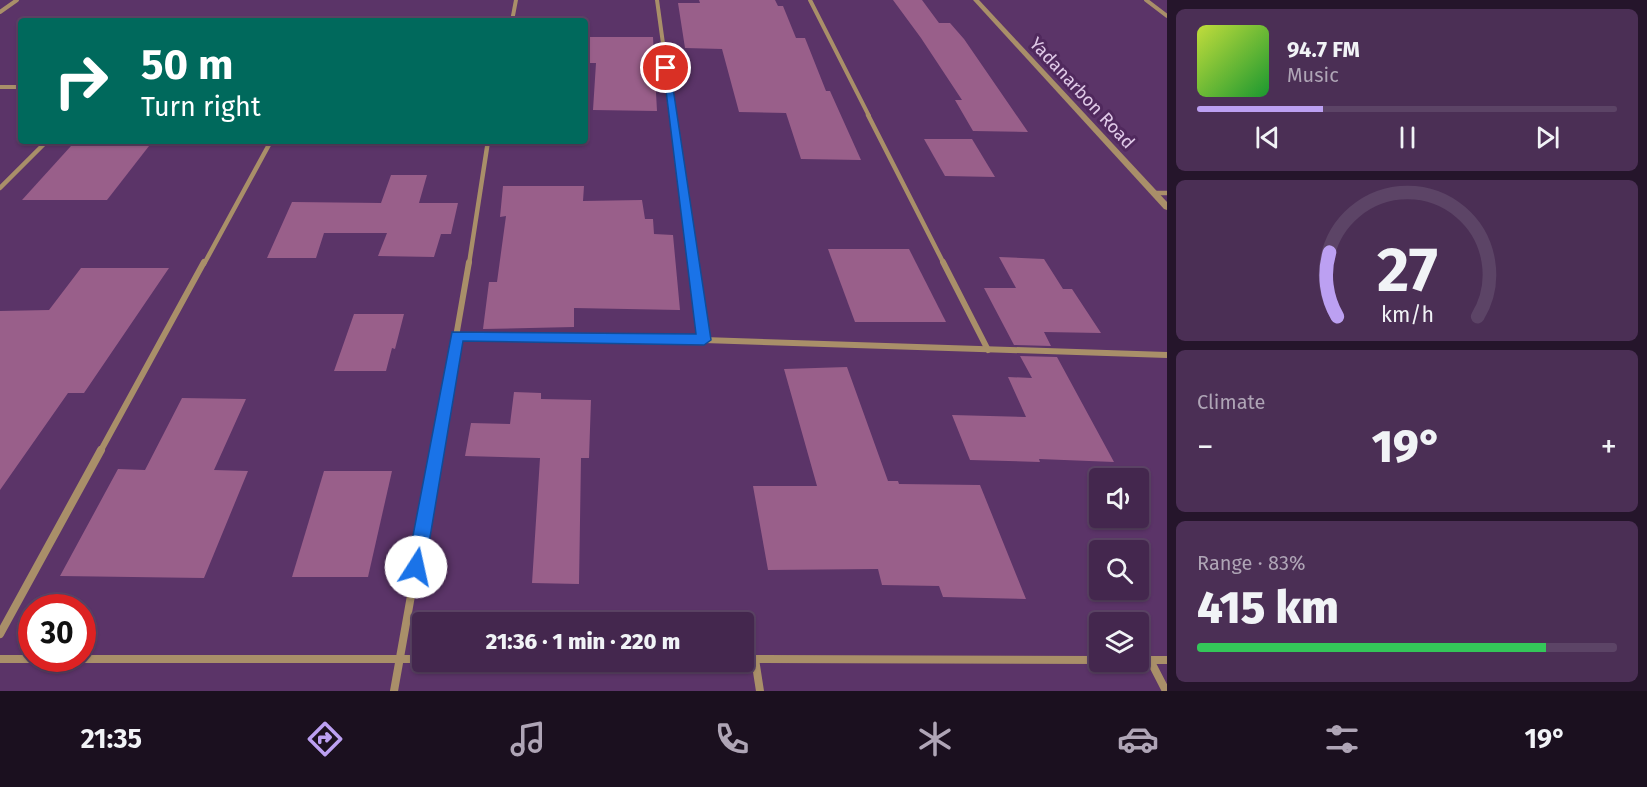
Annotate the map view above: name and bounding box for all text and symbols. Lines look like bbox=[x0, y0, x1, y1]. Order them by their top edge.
street label: Yadanarbon Road bbox=[1025, 33, 1139, 153]
text: 94.7 FM bbox=[1287, 36, 1360, 63]
text: 50 m bbox=[141, 40, 234, 90]
icon: right bbox=[42, 42, 120, 120]
pin bbox=[640, 42, 691, 93]
icon: arrive bbox=[649, 51, 682, 84]
text: Music bbox=[1287, 63, 1339, 87]
text: Turn right bbox=[141, 91, 261, 123]
icon: previous bbox=[1251, 121, 1284, 154]
icon: pause bbox=[1391, 121, 1424, 154]
icon: next bbox=[1531, 121, 1564, 154]
text: 27 bbox=[1377, 233, 1437, 308]
text: km/h bbox=[1380, 303, 1434, 329]
text: Climate bbox=[1197, 390, 1265, 414]
text: 19° bbox=[1372, 420, 1442, 474]
text: − bbox=[1197, 427, 1214, 467]
text: + bbox=[1601, 427, 1617, 467]
map controls bbox=[1089, 468, 1149, 672]
button: sound bbox=[1089, 468, 1149, 528]
position arrow bbox=[384, 535, 448, 599]
button: search bbox=[1089, 540, 1149, 600]
text: Range · 83% bbox=[1197, 551, 1305, 575]
text: 415 km bbox=[1197, 581, 1339, 635]
speed limit sign: 30 bbox=[18, 594, 96, 672]
button: layers bbox=[1089, 612, 1149, 672]
text: 21:36 · 1 min · 220 m bbox=[486, 628, 680, 655]
icon: directions bbox=[304, 718, 346, 760]
icon: music bbox=[507, 718, 549, 760]
icon: phone bbox=[711, 718, 753, 760]
icon: climate bbox=[914, 718, 956, 760]
icon: car bbox=[1117, 718, 1159, 760]
icon: filters bbox=[1321, 718, 1363, 760]
text: 21:35 bbox=[81, 723, 142, 755]
text: 19° bbox=[1524, 723, 1566, 755]

